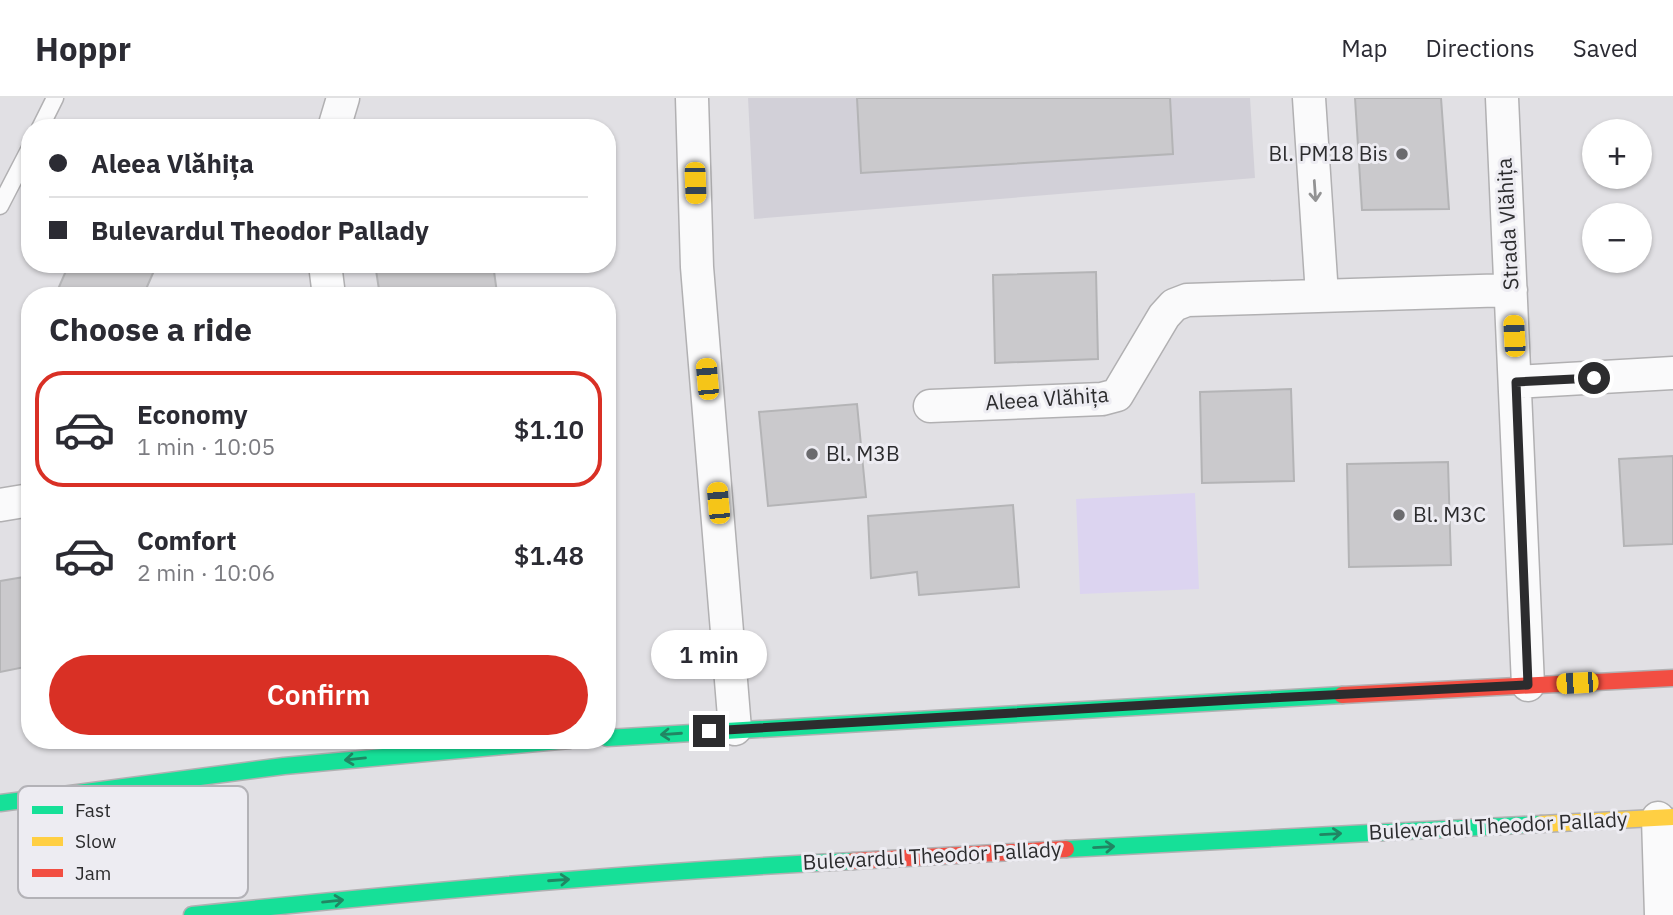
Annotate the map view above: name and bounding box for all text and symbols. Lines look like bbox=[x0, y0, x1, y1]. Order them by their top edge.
text: Hoppr bbox=[35, 27, 131, 70]
text: Map bbox=[1341, 32, 1387, 64]
text: Directions bbox=[1425, 32, 1535, 64]
text: Saved bbox=[1573, 32, 1638, 64]
map controls bbox=[1582, 119, 1652, 273]
button: + bbox=[1582, 119, 1652, 189]
place label: Bl. PM18 Bis bbox=[1269, 139, 1388, 167]
text: Aleea Vlăhița bbox=[91, 146, 254, 180]
marker: Bl. PM18 Bis bbox=[1394, 146, 1410, 162]
street label: Strada Vlăhița bbox=[1490, 157, 1524, 291]
car bbox=[684, 162, 707, 204]
one-way arrow bbox=[1309, 179, 1322, 201]
button: − bbox=[1582, 203, 1652, 273]
text: Bulevardul Theodor Pallady bbox=[91, 213, 429, 247]
text: Choose a ride bbox=[49, 308, 252, 350]
car bbox=[1503, 314, 1526, 358]
car bbox=[695, 357, 720, 401]
route start bbox=[1578, 362, 1610, 394]
street label: Aleea Vlăhița bbox=[984, 380, 1110, 416]
text: Economy bbox=[137, 397, 248, 431]
icon: car bbox=[53, 398, 116, 461]
text: $1.10 bbox=[514, 412, 584, 446]
text: 1 min · 10:05 bbox=[137, 431, 275, 461]
place label: Bl. M3B bbox=[826, 439, 900, 467]
marker: Bl. M3B bbox=[804, 446, 820, 462]
car bbox=[706, 481, 731, 525]
place label: Bl. M3C bbox=[1413, 500, 1486, 528]
marker: Bl. M3C bbox=[1391, 507, 1407, 523]
text: Comfort bbox=[137, 523, 236, 557]
icon: car bbox=[53, 524, 116, 587]
text: $1.48 bbox=[514, 538, 584, 572]
text: 2 min · 10:06 bbox=[137, 557, 275, 587]
callout: 1 min bbox=[651, 630, 767, 678]
text: 1 min bbox=[679, 639, 739, 669]
button: Confirm bbox=[49, 655, 588, 735]
car bbox=[1556, 671, 1599, 695]
route end bbox=[693, 715, 725, 747]
one-way arrow bbox=[660, 727, 683, 740]
one-way arrow bbox=[344, 752, 367, 765]
legend bbox=[18, 786, 248, 898]
text: Fast bbox=[75, 798, 111, 822]
street label: Bulevardul Theodor Pallady bbox=[1368, 804, 1629, 846]
one-way arrow bbox=[1320, 828, 1343, 841]
text: Slow bbox=[75, 829, 116, 853]
street label: Bulevardul Theodor Pallady bbox=[802, 834, 1063, 876]
one-way arrow bbox=[1092, 840, 1115, 853]
text: Jam bbox=[75, 861, 111, 885]
one-way arrow bbox=[547, 873, 570, 886]
one-way arrow bbox=[321, 894, 344, 907]

